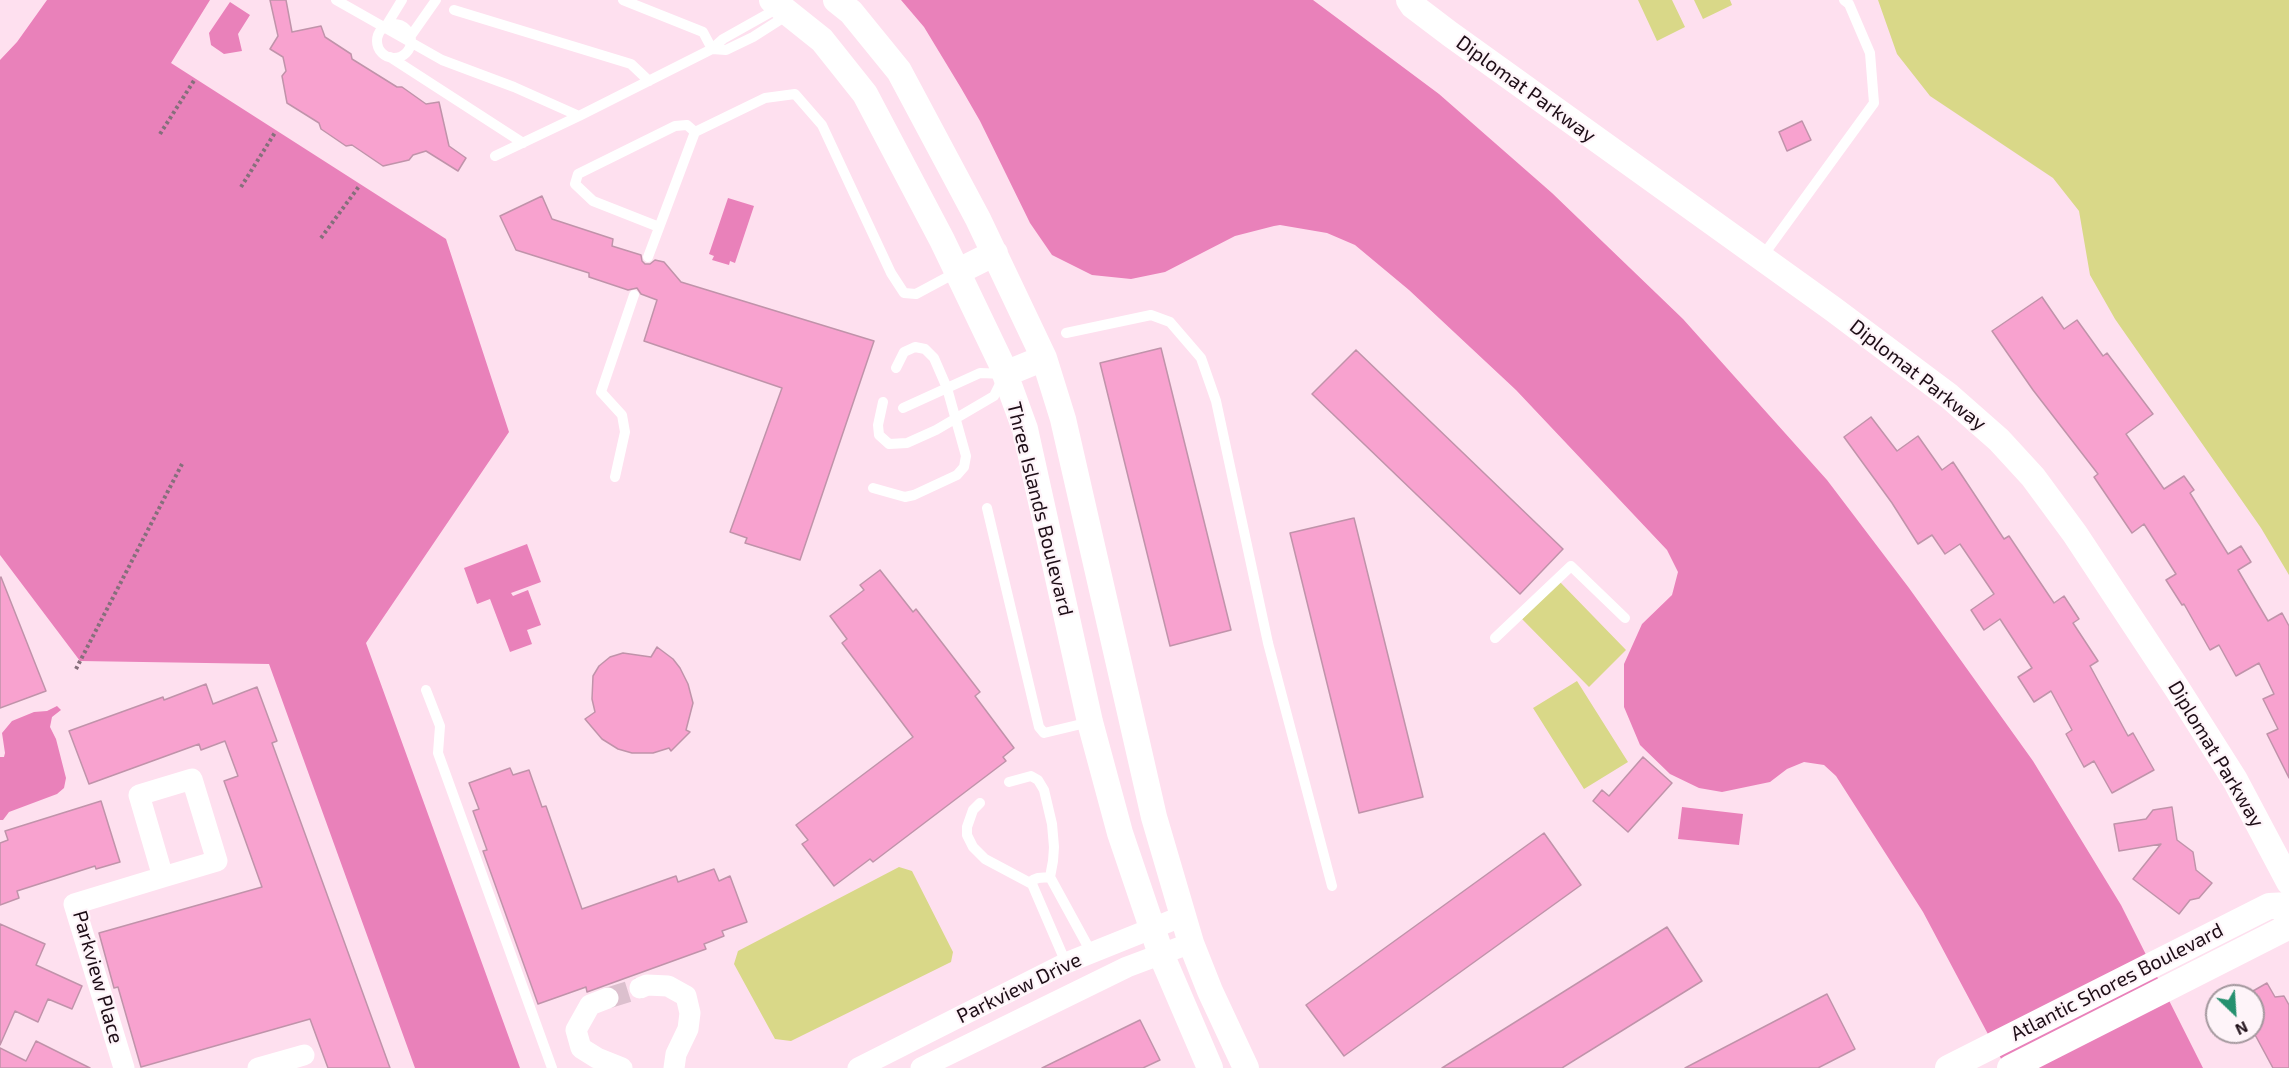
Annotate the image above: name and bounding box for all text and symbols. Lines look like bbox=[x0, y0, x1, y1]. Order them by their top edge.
street label: Diplomat Parkway bbox=[1452, 30, 1600, 148]
street label: Diplomat Parkway bbox=[1845, 314, 1991, 436]
street label: Three Islands Boulevard bbox=[1002, 400, 1078, 618]
street label: Diplomat Parkway bbox=[2163, 676, 2269, 832]
street label: Parkview Place bbox=[68, 908, 128, 1046]
street label: Atlantic Shores Boulevard bbox=[2007, 918, 2227, 1046]
street label: Parkview Drive bbox=[953, 947, 1085, 1029]
north arrow bbox=[2205, 984, 2265, 1044]
text: N bbox=[2233, 1018, 2251, 1040]

